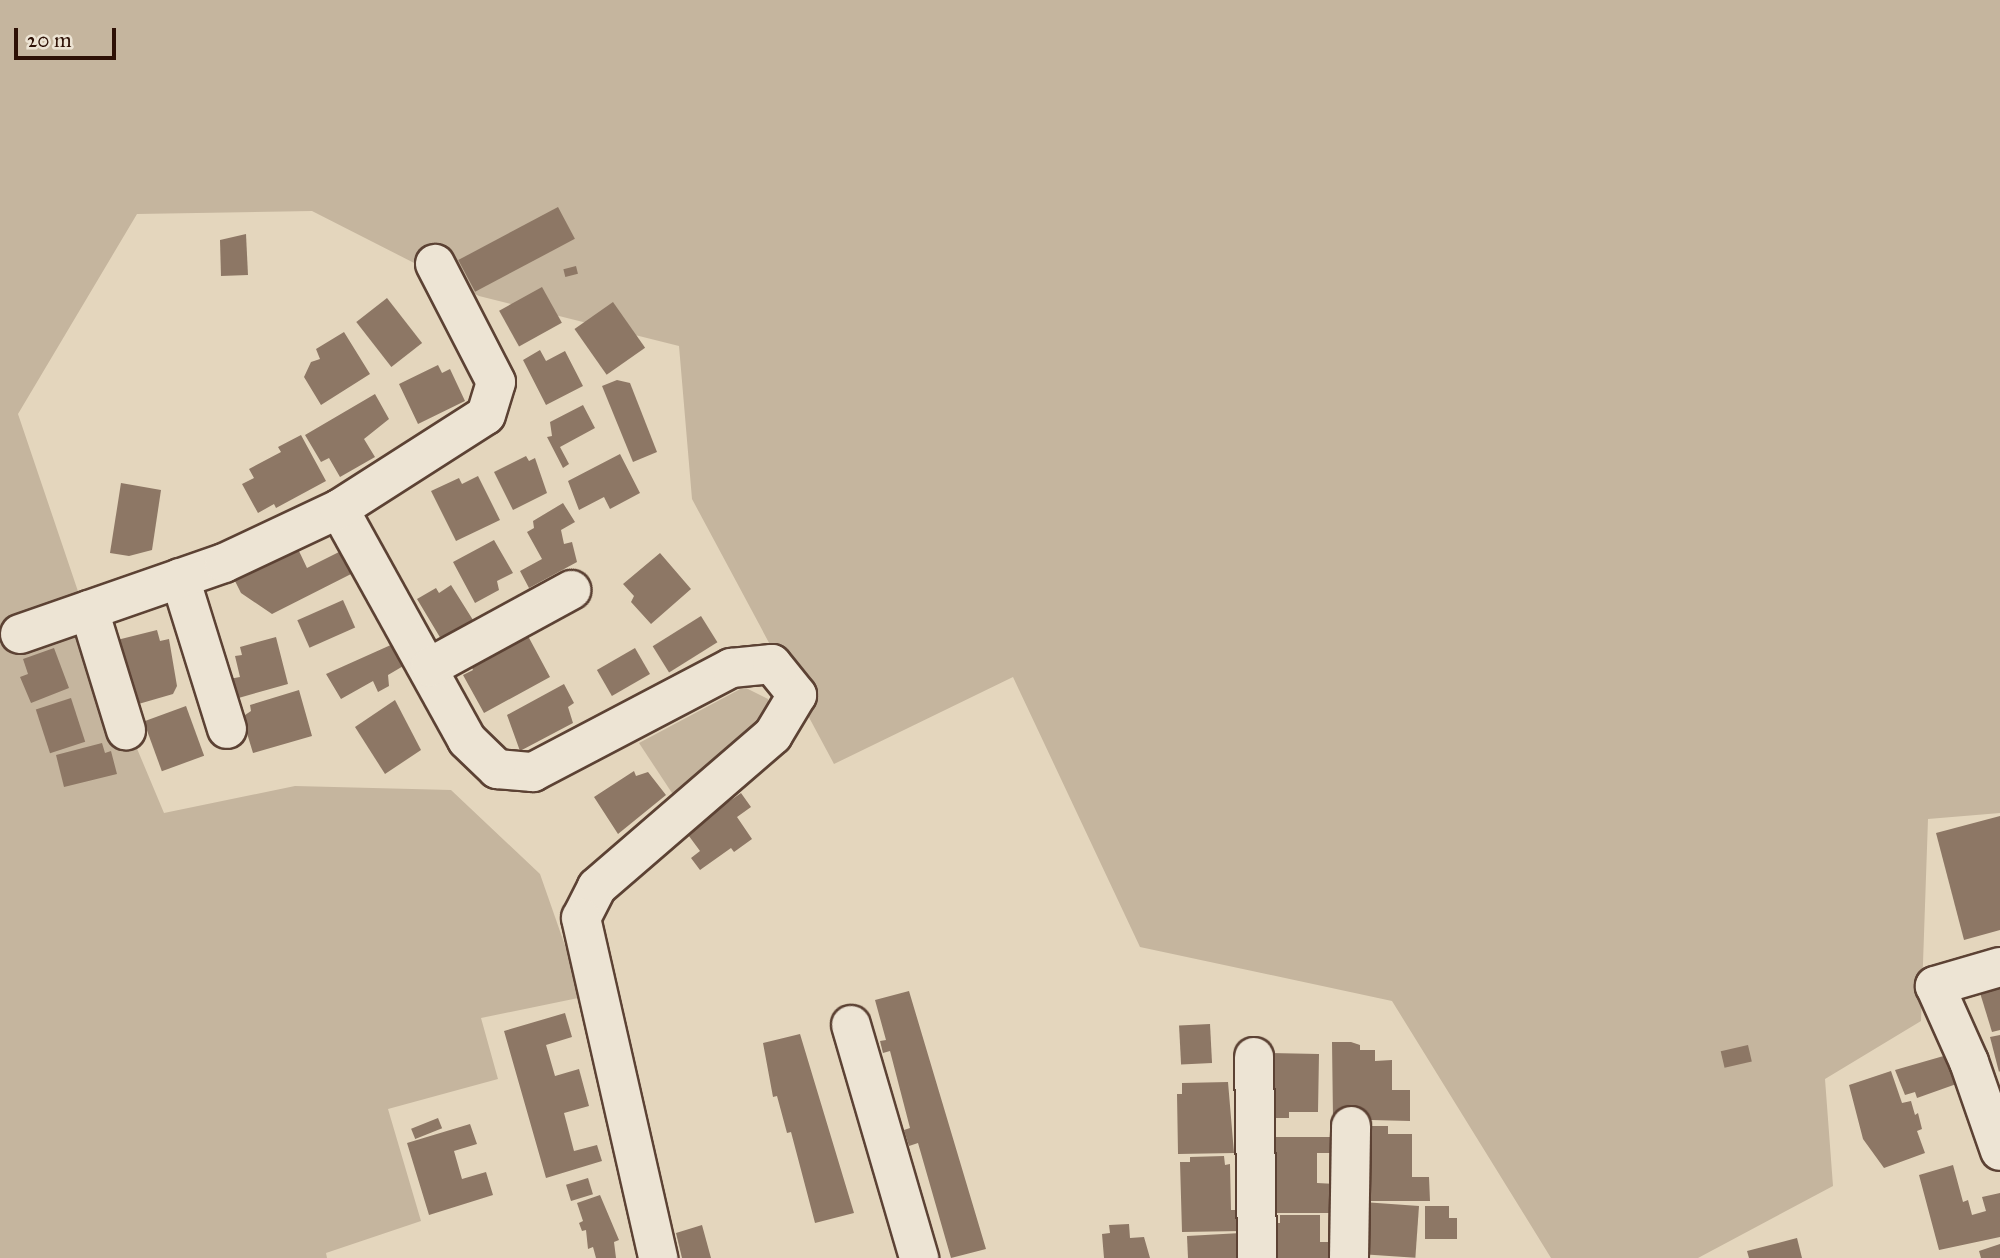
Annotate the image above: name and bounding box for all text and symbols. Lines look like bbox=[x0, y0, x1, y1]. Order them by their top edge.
scale bar bbox=[18, 14, 119, 58]
text: 20 m bbox=[27, 27, 72, 53]

